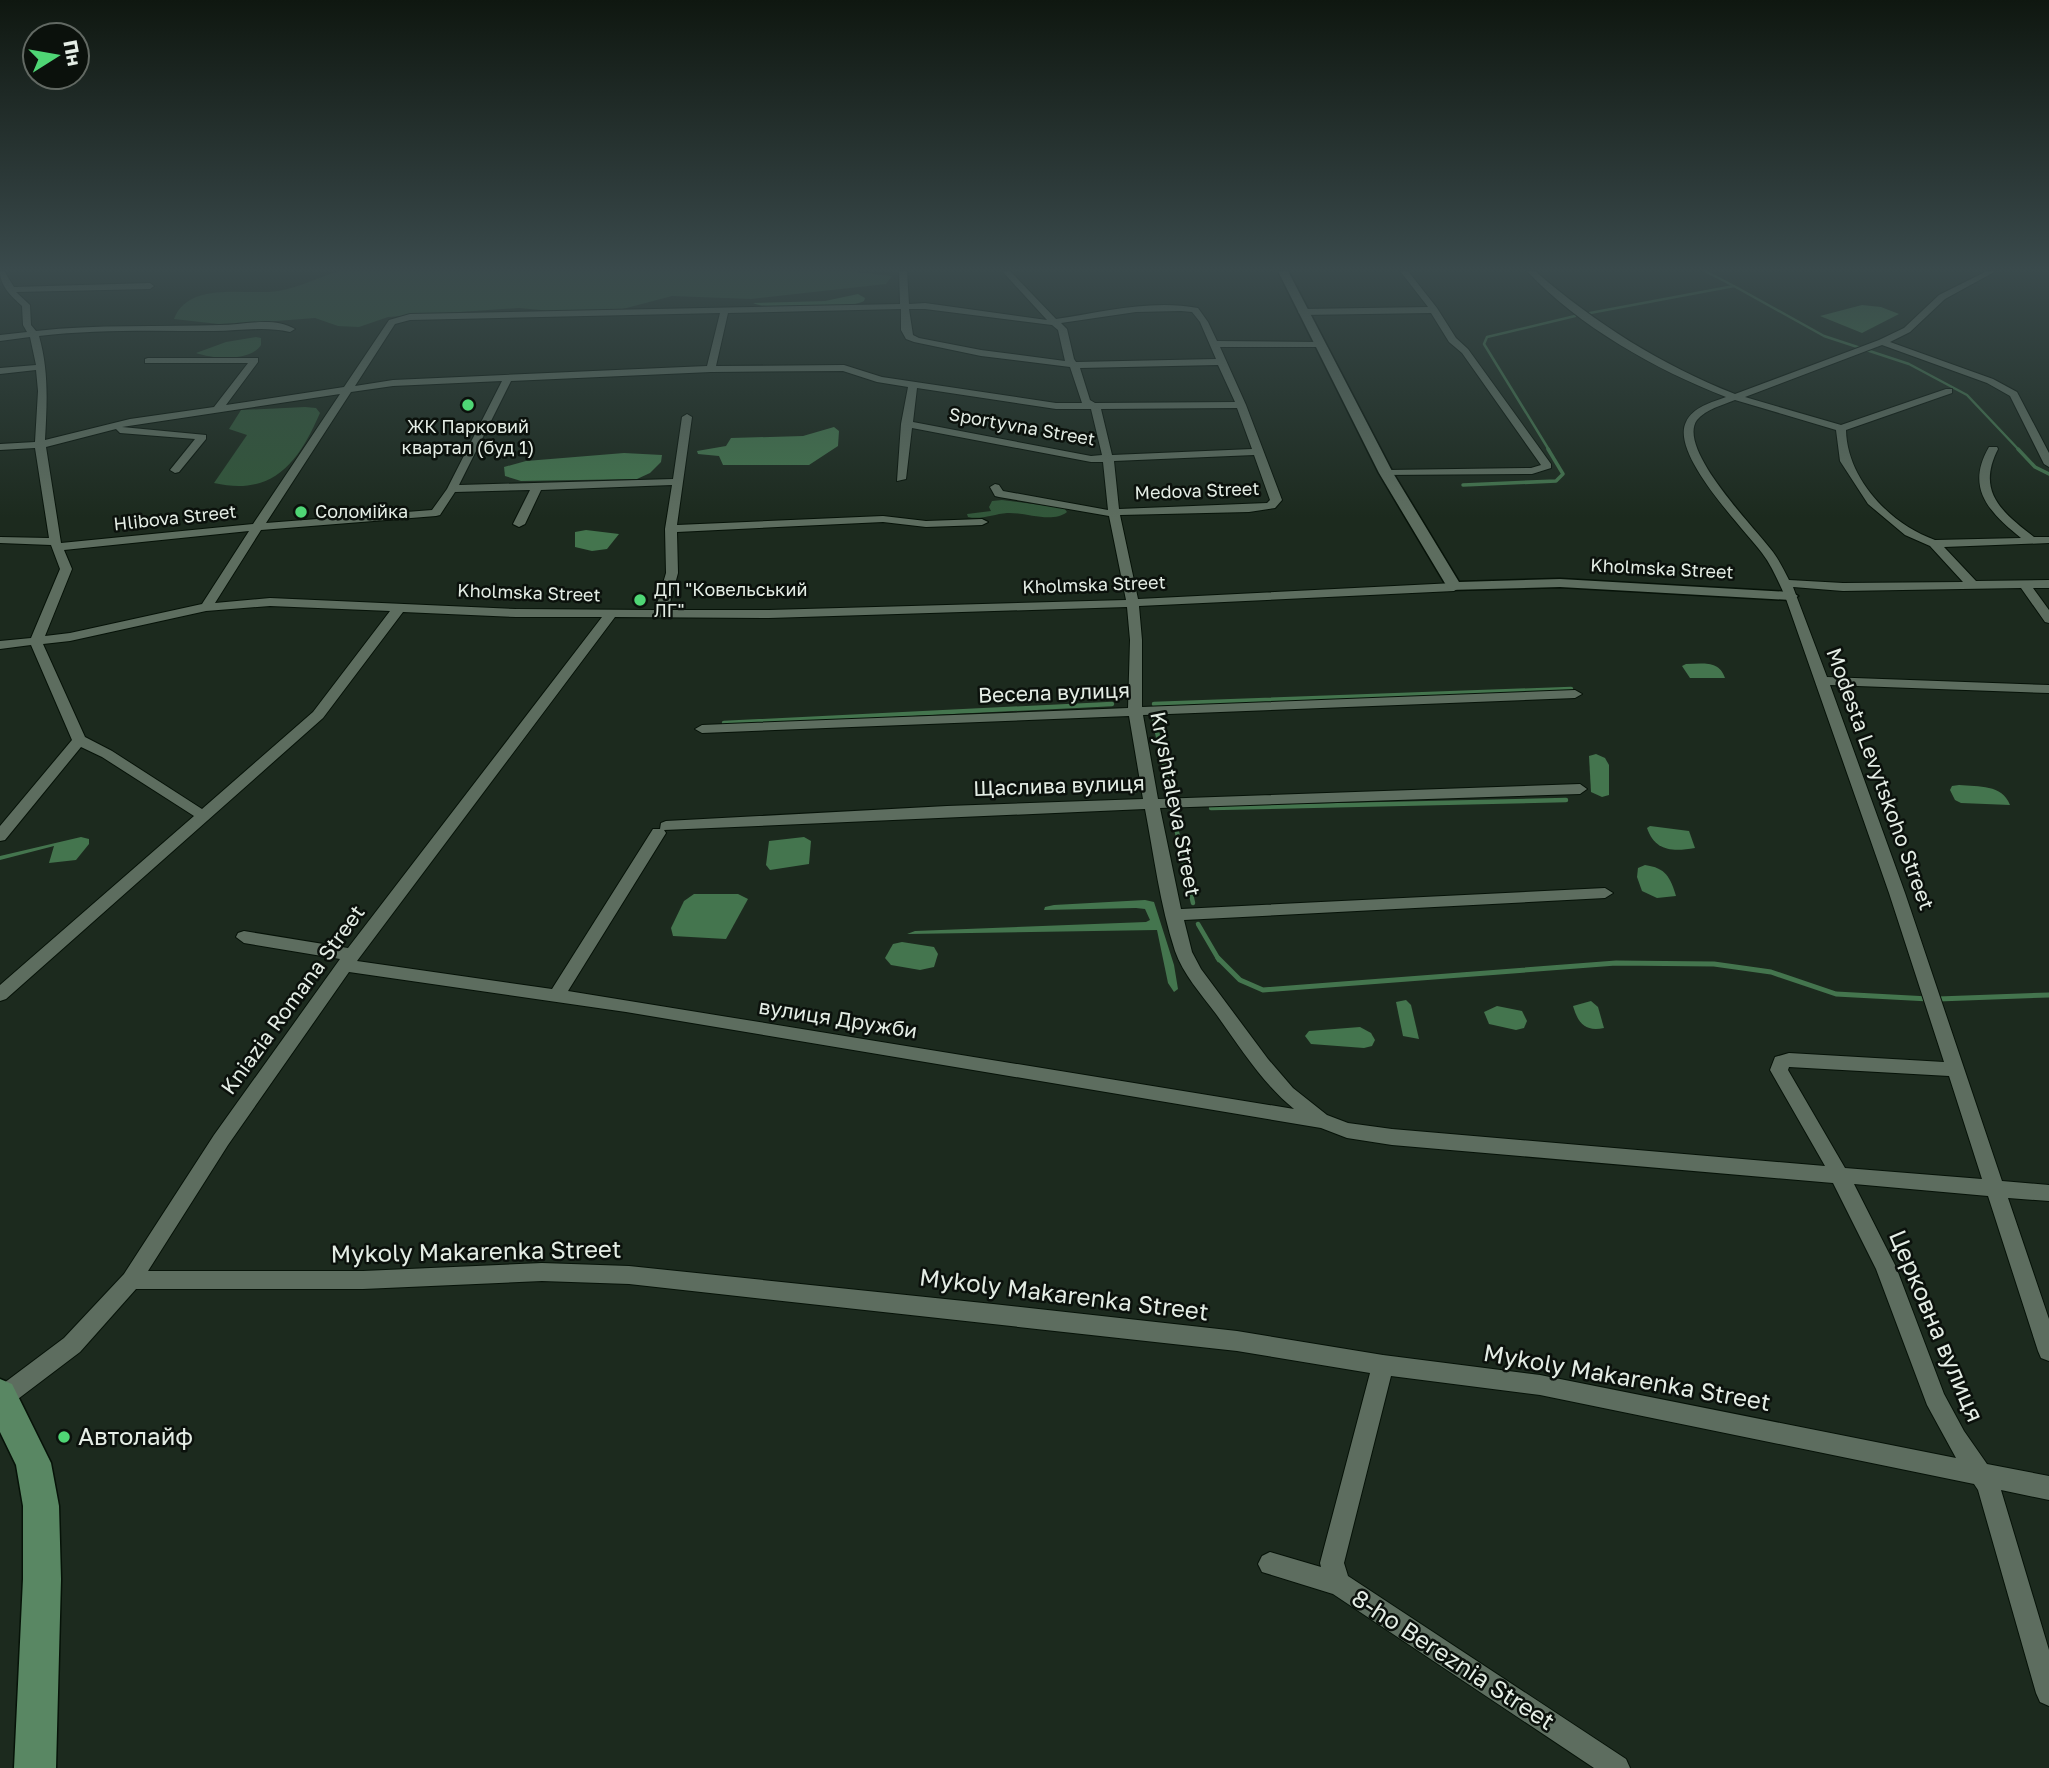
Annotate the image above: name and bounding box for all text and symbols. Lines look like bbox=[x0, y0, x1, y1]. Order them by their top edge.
north arrow bbox=[21, 21, 91, 91]
text: Пн bbox=[59, 38, 87, 68]
marker: ЖК Парковий квартал (буд 1) bbox=[460, 397, 476, 413]
street label: Sportyvna Street bbox=[947, 402, 1097, 450]
place label: ЖК Парковий квартал (буд 1) bbox=[402, 415, 534, 458]
street label: Medova Street bbox=[1134, 477, 1260, 503]
street label: Hlibova Street bbox=[112, 500, 237, 534]
place label: Соломійка bbox=[315, 500, 408, 522]
marker: Соломійка bbox=[293, 504, 309, 520]
street label: Kholmska Street bbox=[1590, 553, 1734, 583]
street label: Kholmska Street bbox=[1022, 571, 1166, 597]
place label: ДП "Ковельський ЛГ" bbox=[654, 578, 807, 621]
street label: Kholmska Street bbox=[457, 579, 601, 605]
marker: ДП "Ковельський ЛГ" bbox=[632, 592, 648, 608]
street label: Modesta Levytskoho Street bbox=[1821, 644, 1941, 913]
street label: Весела вулиця bbox=[977, 676, 1130, 708]
street label: Kryshtaleva Street bbox=[1145, 709, 1207, 898]
street label: Щаслива вулиця bbox=[973, 769, 1145, 801]
street label: Kniazia Romana Street bbox=[215, 900, 370, 1099]
street label: вулиця Дружби bbox=[757, 993, 919, 1043]
street label: Церковна вулиця bbox=[1884, 1225, 1991, 1426]
street label: Mykoly Makarenka Street bbox=[330, 1233, 622, 1268]
street label: Mykoly Makarenka Street bbox=[918, 1261, 1210, 1326]
street label: Mykoly Makarenka Street bbox=[1481, 1337, 1773, 1416]
place label: Автолайф bbox=[78, 1421, 193, 1450]
marker: Автолайф bbox=[56, 1429, 72, 1445]
street label: 8-ho Bereznia Street bbox=[1347, 1582, 1561, 1735]

